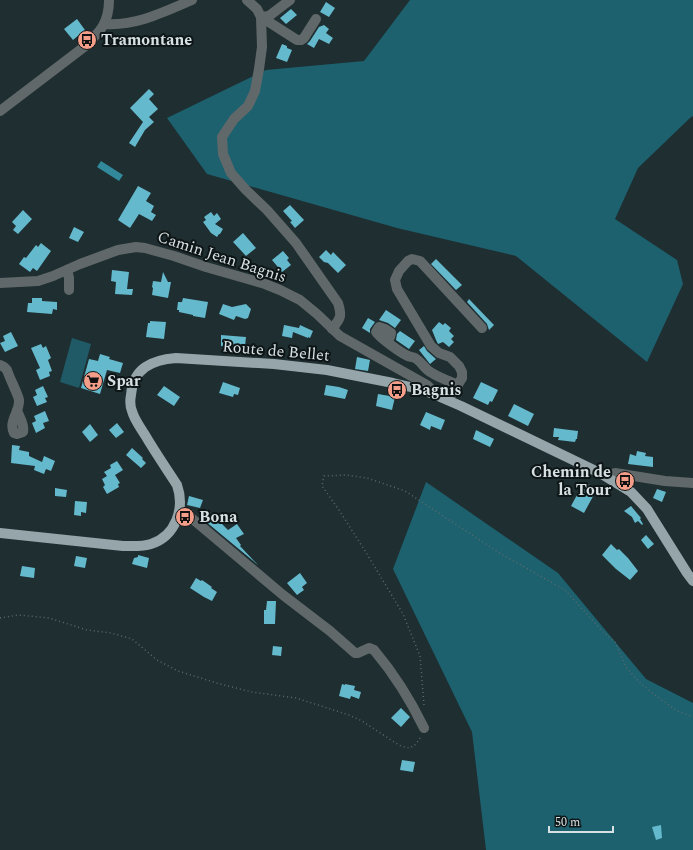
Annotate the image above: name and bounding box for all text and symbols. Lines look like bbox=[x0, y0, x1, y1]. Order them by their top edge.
place label: Tramontane bbox=[101, 28, 192, 52]
bus stop icon: Tramontane bbox=[76, 29, 98, 51]
street label: Camin Jean Bagnis bbox=[154, 225, 290, 289]
street label: Route de Bellet bbox=[221, 334, 331, 368]
place label: Spar bbox=[107, 369, 141, 393]
supermarket icon: Spar bbox=[82, 370, 104, 392]
place label: Bagnis bbox=[411, 378, 461, 402]
bus stop icon: Bagnis bbox=[386, 379, 408, 401]
place label: Chemin de la Tour bbox=[531, 460, 611, 502]
bus stop icon: Chemin de la Tour bbox=[614, 470, 636, 492]
place label: Bona bbox=[199, 505, 238, 529]
bus stop icon: Bona bbox=[174, 506, 196, 528]
scale bar bbox=[549, 808, 613, 834]
text: 50 m bbox=[555, 813, 580, 832]

